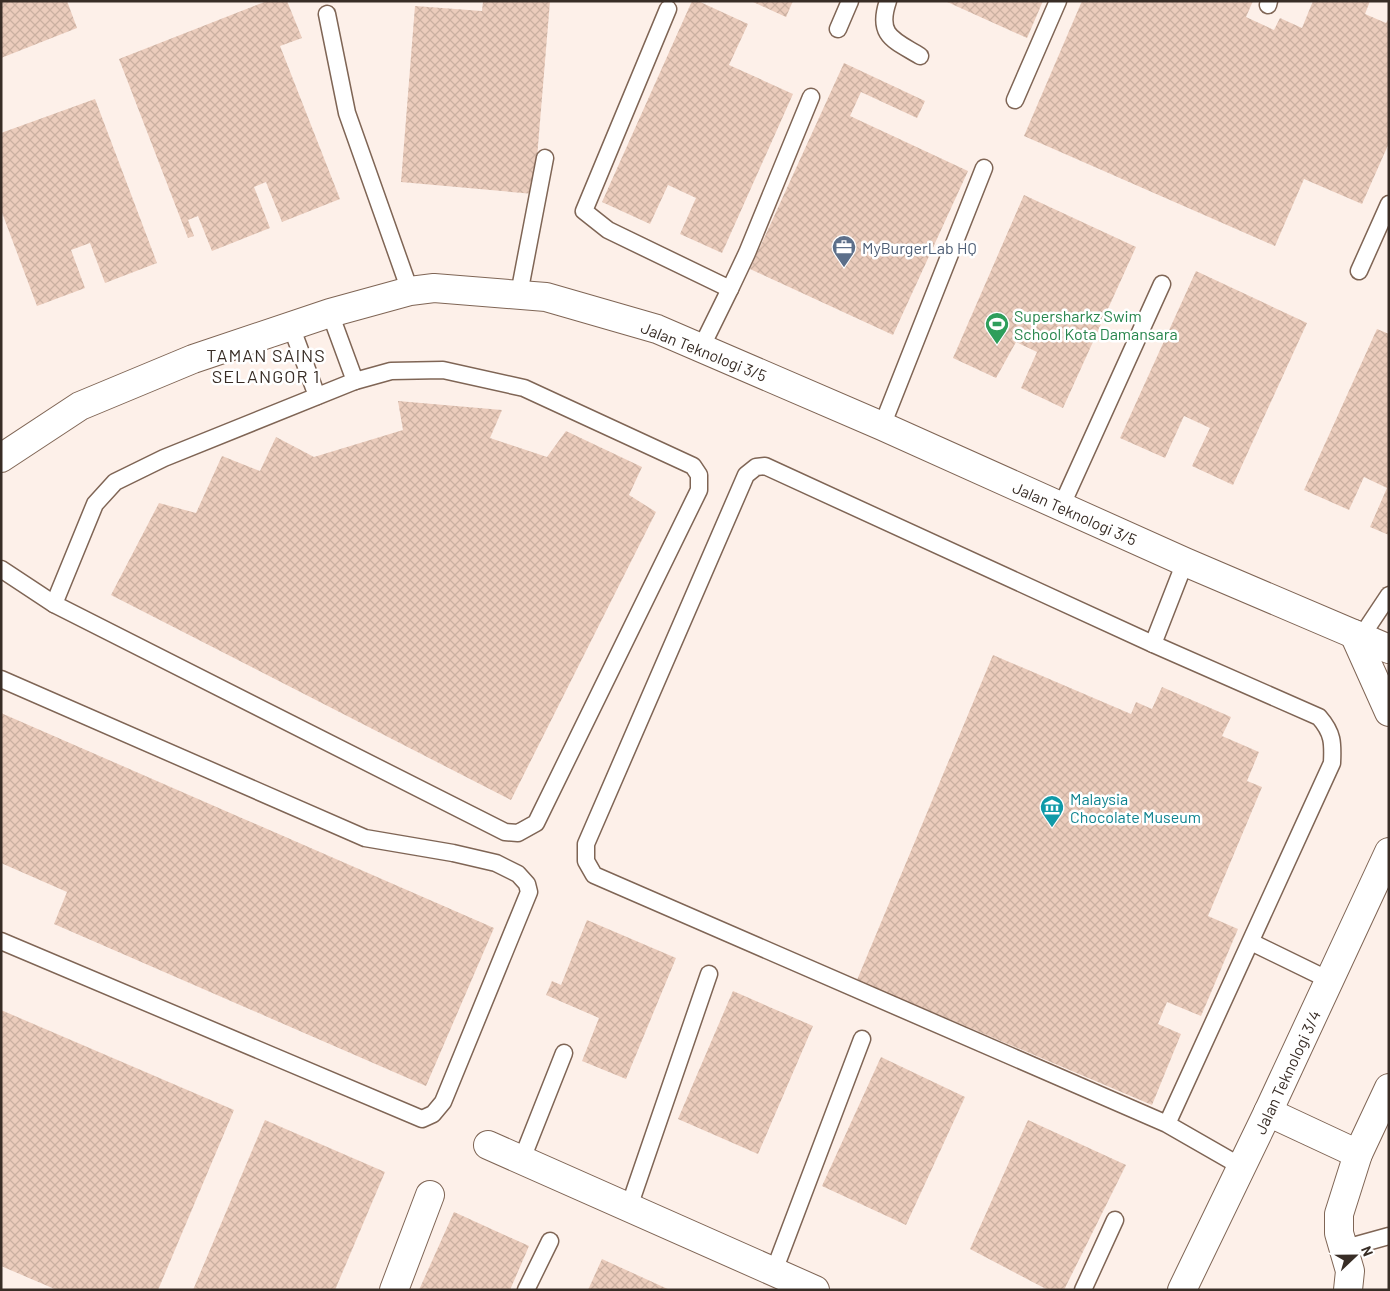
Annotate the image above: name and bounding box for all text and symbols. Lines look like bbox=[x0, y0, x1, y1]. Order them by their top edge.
office icon: MyBurgerLab HQ bbox=[831, 234, 857, 268]
place label: MyBurgerLab HQ bbox=[862, 238, 977, 257]
place label: Supersharkz Swim School Kota Damansara bbox=[1014, 306, 1178, 343]
sports icon: Supersharkz Swim School Kota Damansara bbox=[984, 311, 1010, 345]
street label: Jalan Teknologi 3/5 bbox=[638, 317, 770, 385]
district label: TAMAN SAINS SELANGOR 1 bbox=[206, 344, 326, 387]
street label: Jalan Teknologi 3/5 bbox=[1010, 477, 1140, 549]
place label: Malaysia Chocolate Museum bbox=[1070, 789, 1201, 826]
museum icon: Malaysia Chocolate Museum bbox=[1039, 794, 1065, 828]
street label: Jalan Teknologi 3/4 bbox=[1250, 1007, 1324, 1137]
north arrow bbox=[1330, 1231, 1380, 1281]
text: N bbox=[1358, 1243, 1377, 1258]

